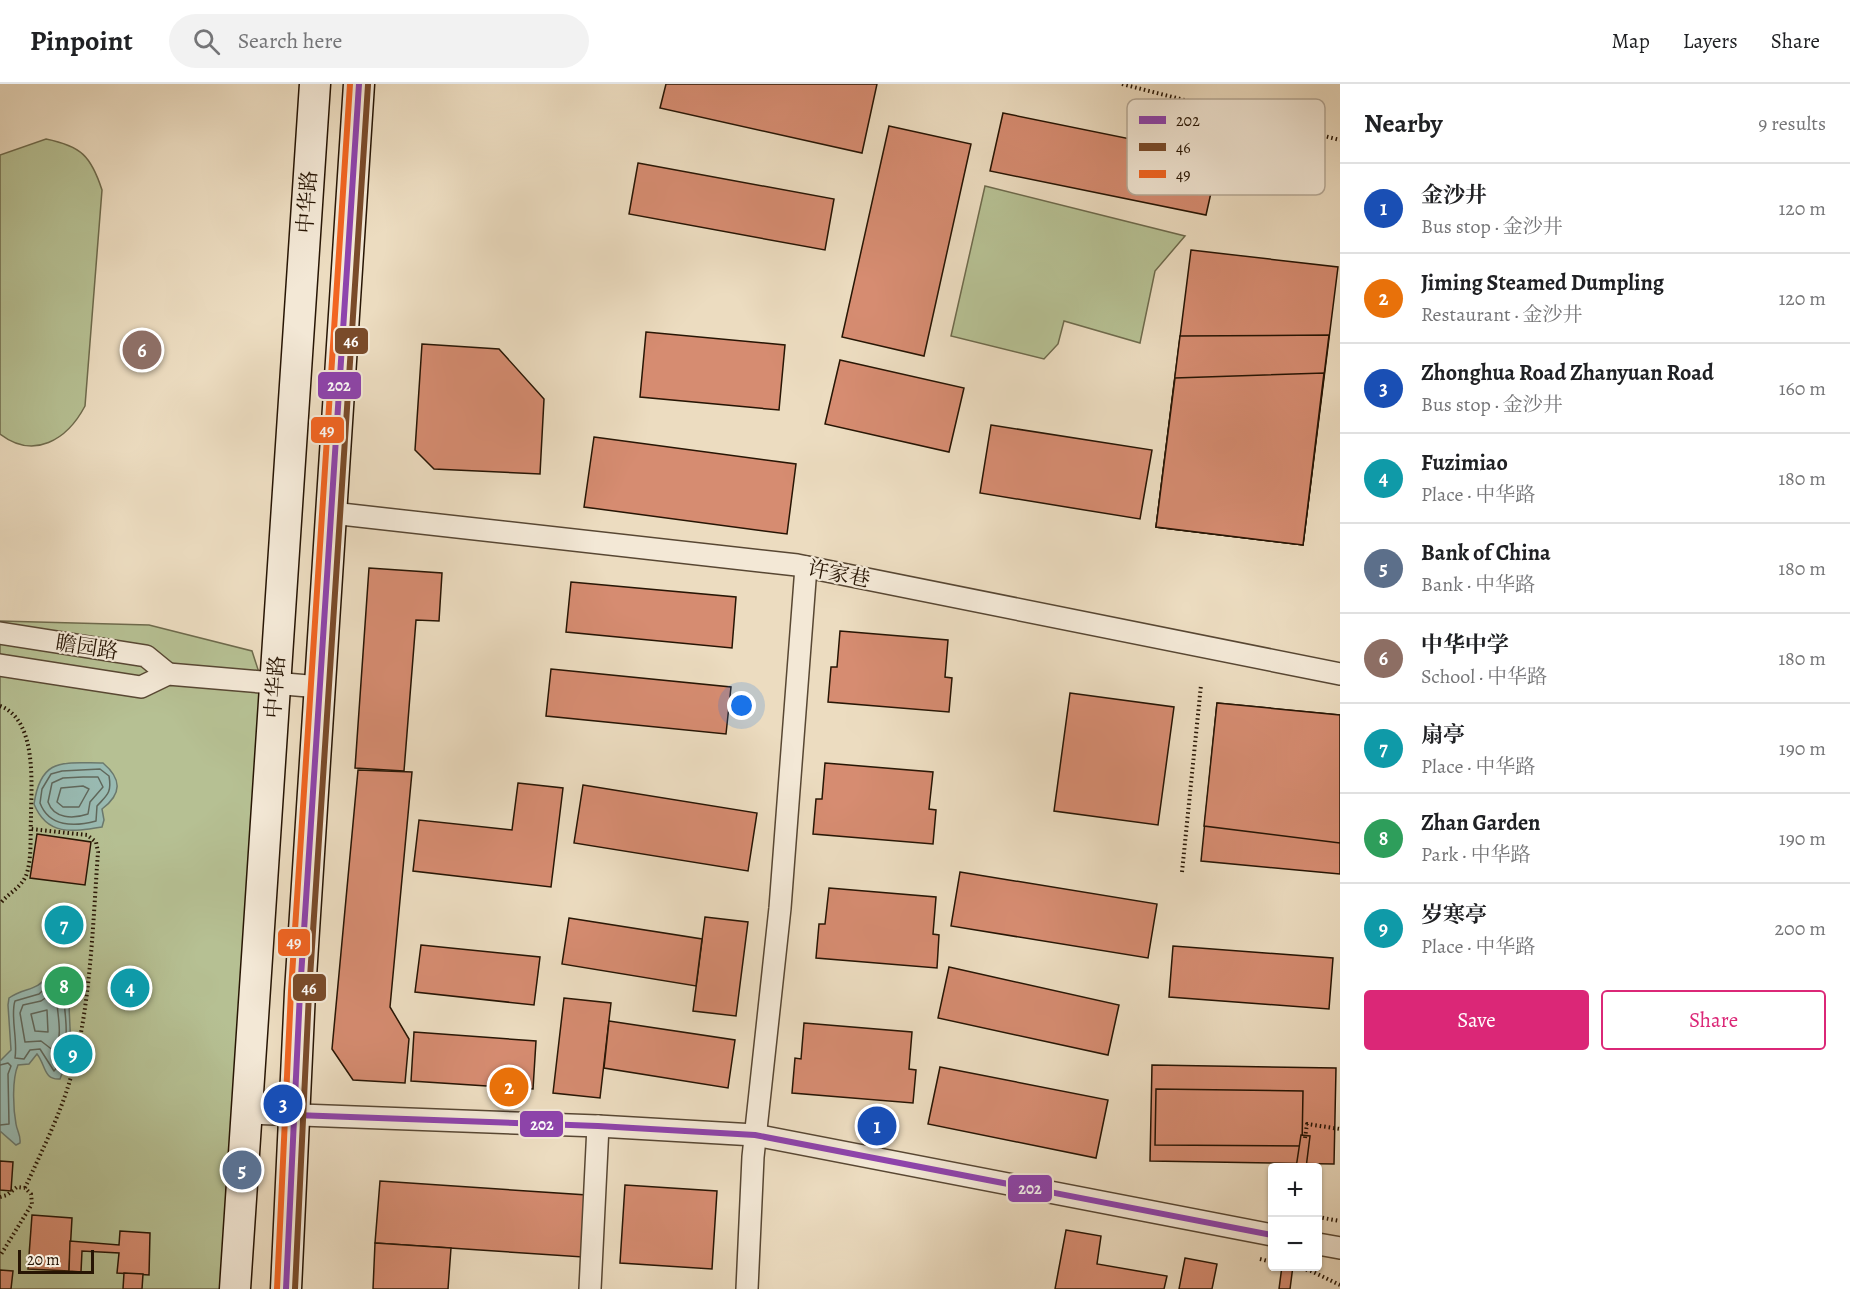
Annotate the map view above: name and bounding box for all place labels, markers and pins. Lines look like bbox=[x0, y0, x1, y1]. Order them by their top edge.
pin: 6 bbox=[122, 328, 162, 372]
pin: 7 bbox=[44, 902, 84, 948]
pin: 8 bbox=[44, 964, 84, 1008]
pin: 4 bbox=[110, 966, 150, 1010]
pin: 9 bbox=[54, 1032, 92, 1076]
pin: 2 bbox=[490, 1064, 528, 1110]
pin: 3 bbox=[264, 1082, 302, 1126]
pin: 1 bbox=[858, 1104, 896, 1148]
pin: 5 bbox=[222, 1148, 262, 1192]

